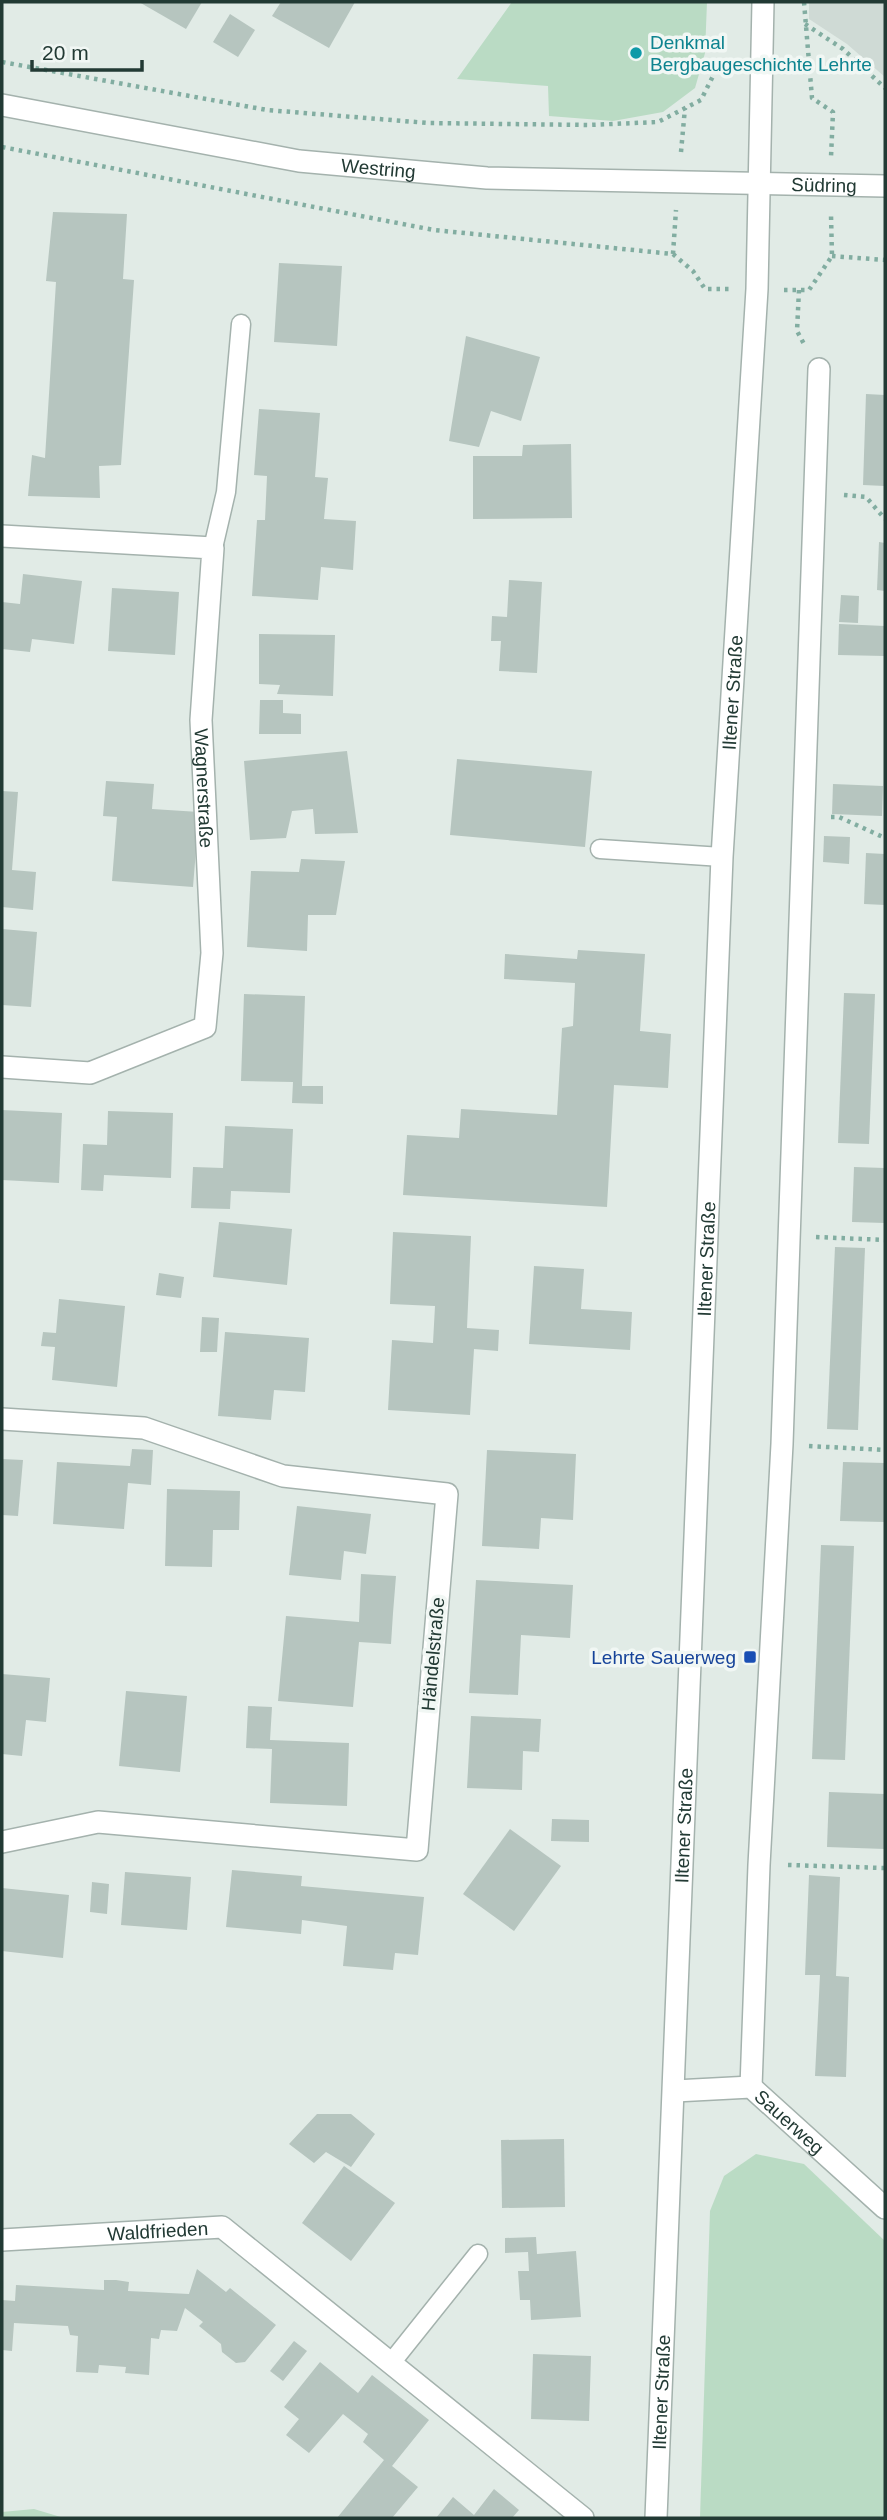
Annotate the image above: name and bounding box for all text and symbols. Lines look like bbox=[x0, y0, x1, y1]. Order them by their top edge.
scale bar bbox=[32, 28, 142, 72]
place label: Denkmal Bergbaugeschichte Lehrte bbox=[650, 32, 872, 75]
text: 20 m bbox=[42, 41, 89, 64]
marker: Denkmal Bergbaugeschichte Lehrte bbox=[628, 45, 644, 61]
street label: Westring bbox=[340, 154, 417, 182]
street label: Südring bbox=[791, 174, 857, 196]
street label: Iltener Straße bbox=[718, 634, 746, 751]
street label: Wagnerstraße bbox=[191, 728, 218, 848]
street label: Iltener Straße bbox=[693, 1201, 719, 1317]
street label: Händelstraße bbox=[418, 1596, 448, 1712]
place label: Lehrte Sauerweg bbox=[591, 1647, 736, 1668]
marker: Lehrte Sauerweg bbox=[742, 1649, 758, 1665]
street label: Iltener Straße bbox=[671, 1768, 696, 1884]
street label: Sauerweg bbox=[751, 2085, 828, 2158]
street label: Waldfrieden bbox=[107, 2217, 209, 2244]
street label: Iltener Straße bbox=[648, 2334, 674, 2450]

